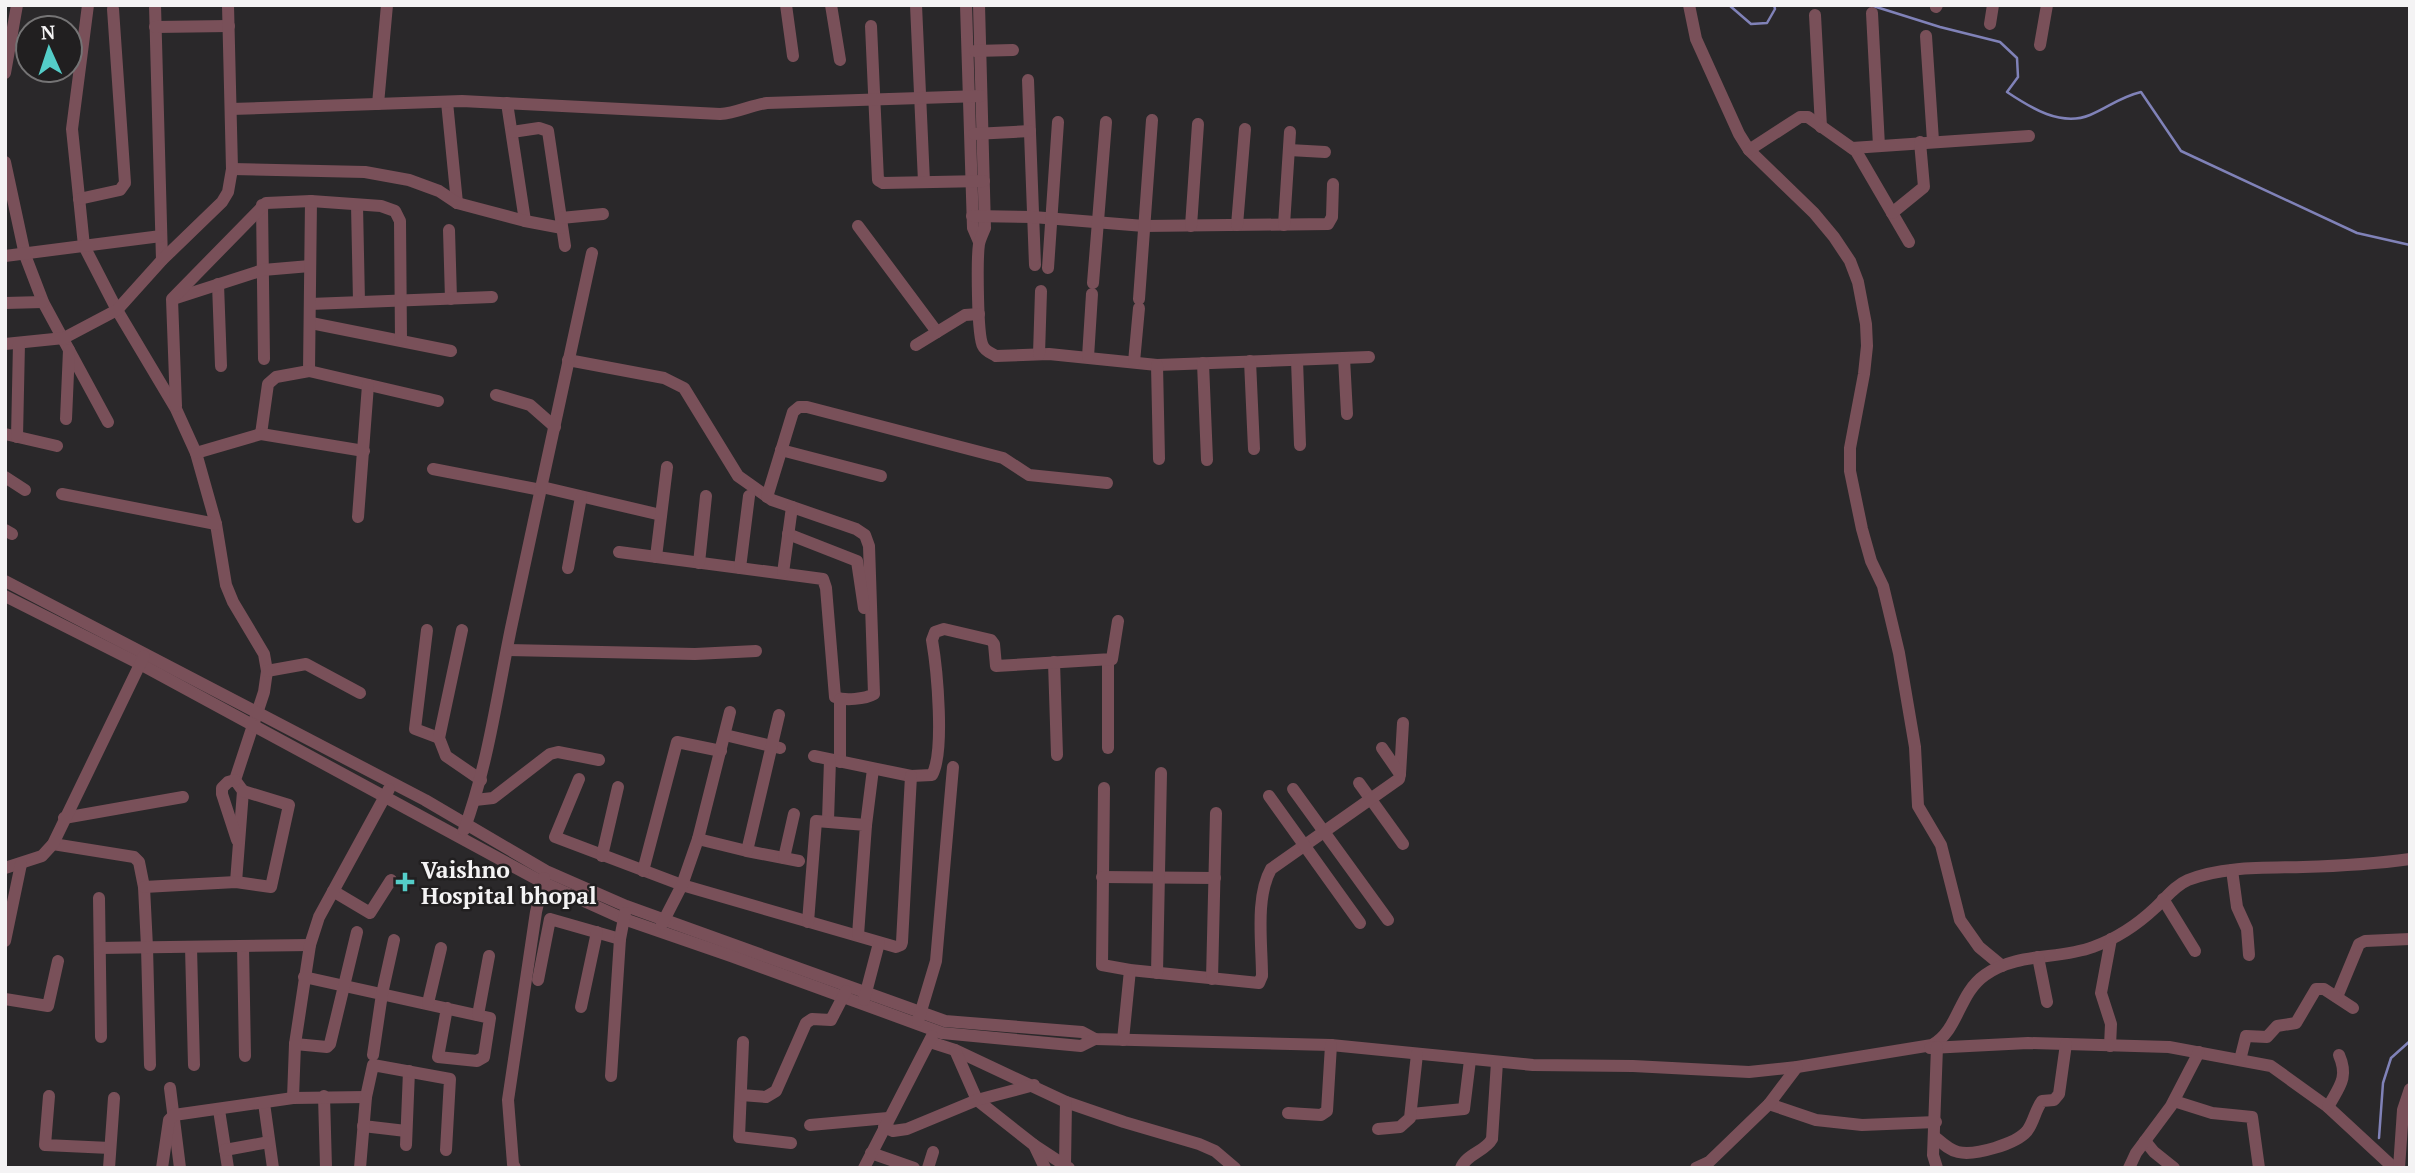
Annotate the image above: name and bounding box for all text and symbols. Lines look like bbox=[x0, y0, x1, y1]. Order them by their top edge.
north arrow bbox=[14, 14, 84, 84]
text: N bbox=[40, 19, 57, 44]
place label: Vaishno Hospital bhopal bbox=[421, 854, 597, 911]
marker: Vaishno Hospital bhopal bbox=[395, 872, 415, 892]

